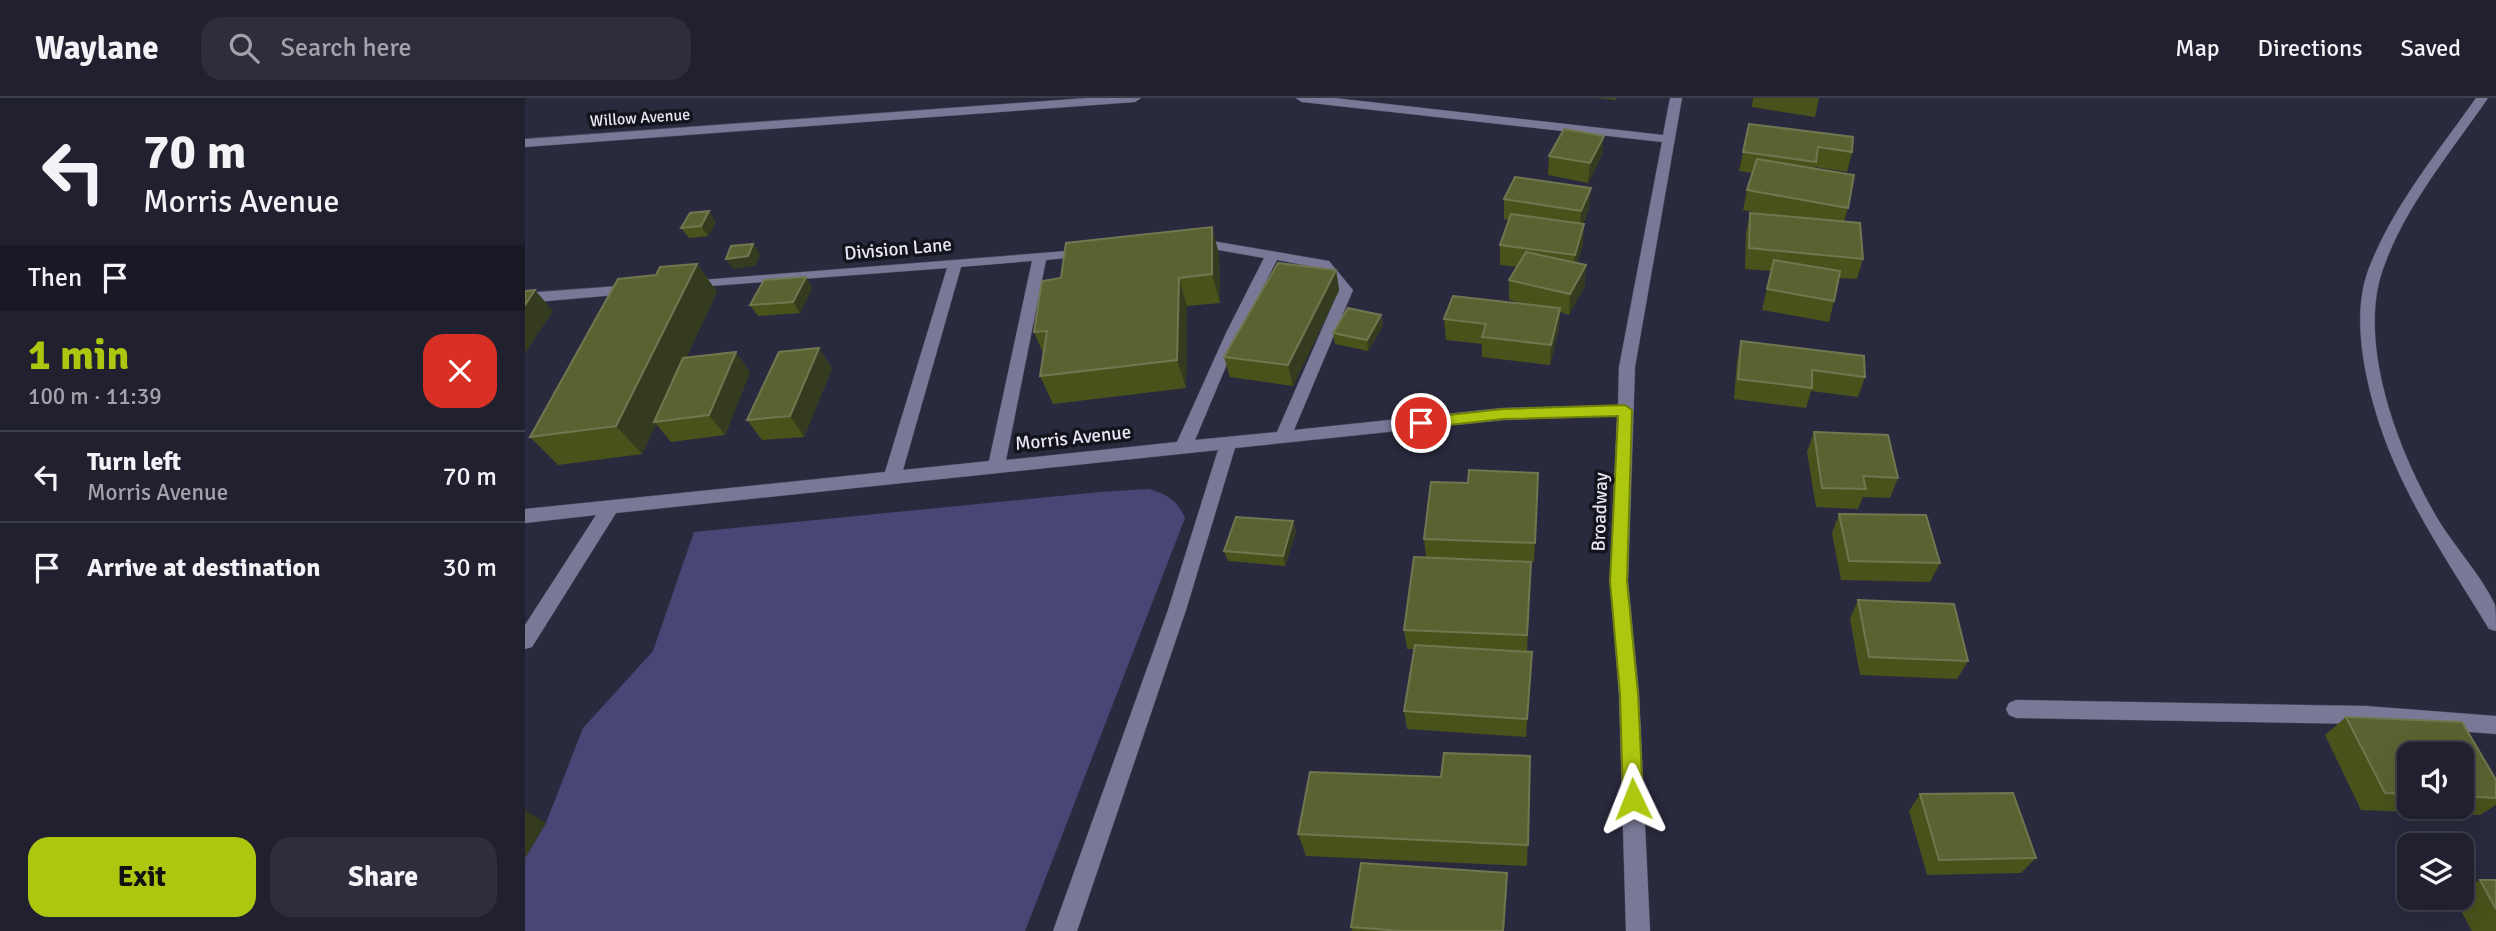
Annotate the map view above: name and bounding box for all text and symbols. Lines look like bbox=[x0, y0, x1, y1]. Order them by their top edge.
search box bbox=[201, 17, 691, 80]
text: Waylane bbox=[35, 28, 159, 69]
icon: search bbox=[225, 29, 263, 67]
text: Search here bbox=[281, 32, 412, 64]
text: Map bbox=[2175, 33, 2220, 63]
text: Directions bbox=[2258, 33, 2363, 63]
text: Saved bbox=[2401, 33, 2461, 63]
street label: Willow Avenue bbox=[589, 105, 691, 131]
text: 70 m bbox=[143, 122, 246, 182]
icon: left bbox=[28, 126, 119, 217]
text: Morris Avenue bbox=[143, 182, 339, 221]
street label: Division Lane bbox=[843, 232, 953, 266]
icon: arrive bbox=[96, 259, 134, 297]
text: Then bbox=[28, 262, 82, 294]
text: 1 min bbox=[28, 330, 129, 381]
button: close bbox=[423, 334, 497, 408]
text: 100 m · 11:39 bbox=[28, 382, 162, 411]
pin bbox=[1391, 393, 1451, 453]
icon: arrive bbox=[1402, 404, 1440, 442]
street label: Morris Avenue bbox=[1014, 420, 1132, 456]
text: Turn left bbox=[87, 446, 181, 478]
icon: left bbox=[28, 458, 66, 496]
text: 70 m bbox=[442, 461, 497, 493]
street label: Broadway bbox=[1587, 472, 1613, 552]
text: Morris Avenue bbox=[87, 478, 228, 507]
icon: arrive bbox=[28, 549, 66, 587]
text: Arrive at destination bbox=[87, 552, 320, 584]
text: 30 m bbox=[442, 552, 497, 584]
map controls bbox=[2397, 742, 2474, 910]
button: sound bbox=[2397, 742, 2474, 819]
position arrow bbox=[1596, 762, 1670, 836]
button: layers bbox=[2397, 833, 2474, 910]
button: Exit bbox=[28, 837, 256, 917]
button: Share bbox=[270, 837, 497, 917]

